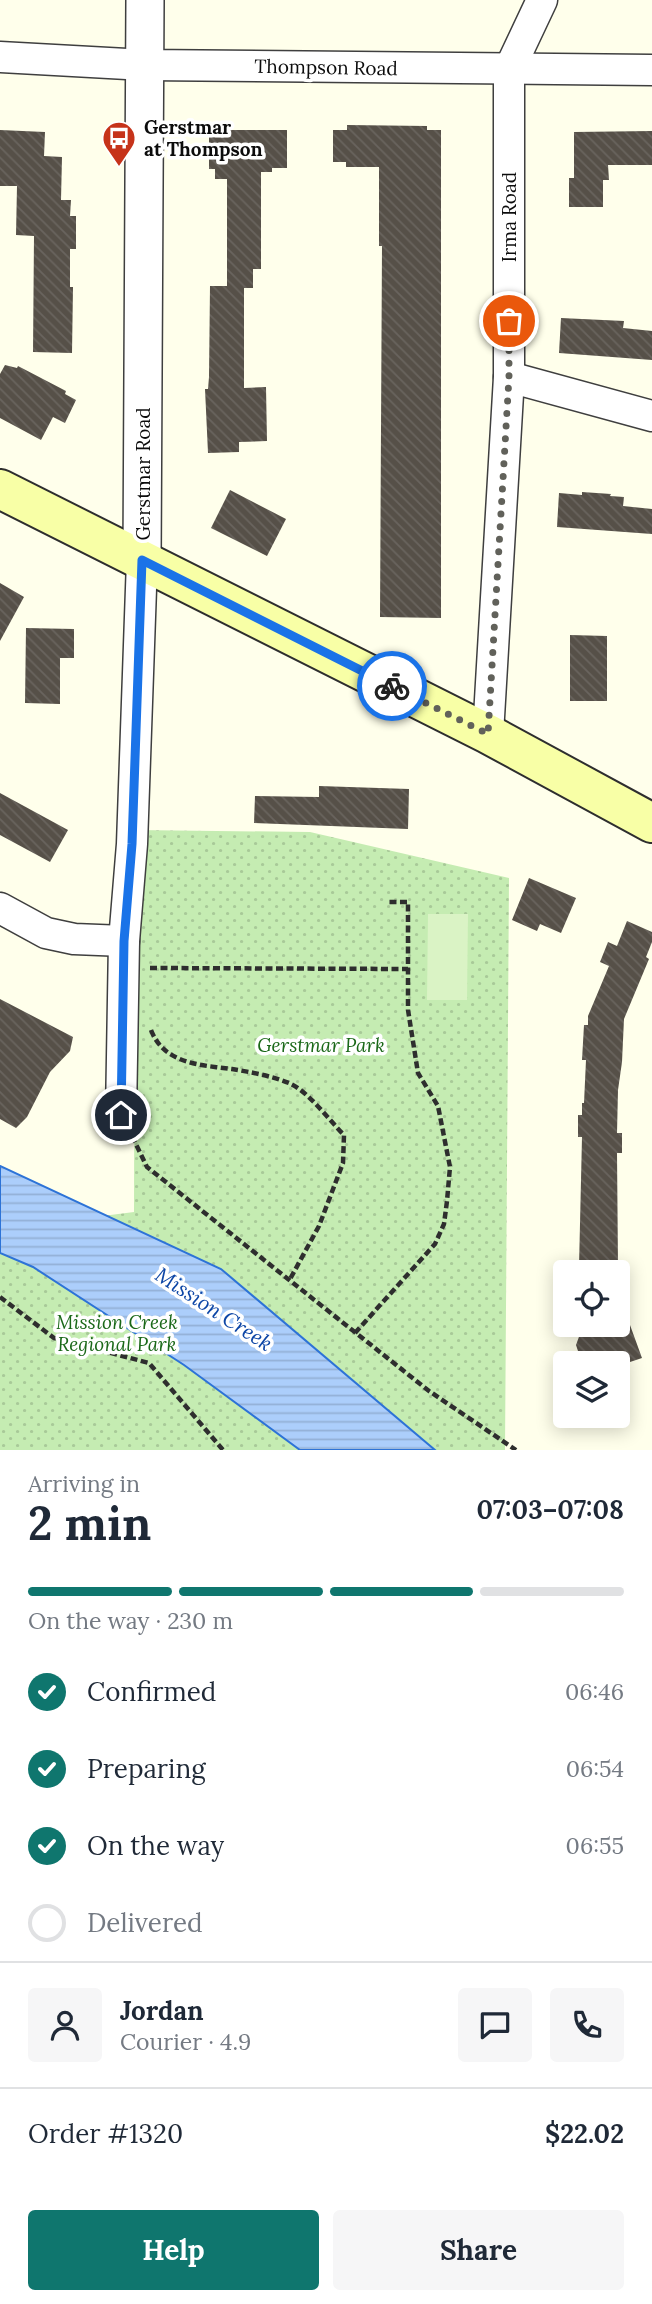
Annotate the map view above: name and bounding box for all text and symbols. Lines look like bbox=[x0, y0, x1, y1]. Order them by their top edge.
street label: Thompson Road bbox=[254, 54, 398, 80]
place label: Gerstmar at Thompson bbox=[144, 115, 263, 161]
bus stop icon: Gerstmar at Thompson bbox=[100, 119, 138, 168]
street label: Irma Road bbox=[497, 172, 521, 262]
pin bbox=[479, 291, 539, 351]
icon: bag bbox=[490, 302, 528, 340]
street label: Gerstmar Road bbox=[131, 407, 155, 541]
courier bbox=[357, 651, 427, 721]
icon: bike bbox=[373, 667, 411, 705]
park label: Gerstmar Park bbox=[257, 1033, 385, 1057]
pin bbox=[91, 1085, 151, 1145]
icon: home bbox=[102, 1096, 140, 1134]
map controls bbox=[553, 1260, 630, 1428]
button: locate bbox=[553, 1260, 630, 1337]
water label: Mission Creek bbox=[150, 1261, 278, 1357]
park label: Mission Creek Regional Park bbox=[56, 1310, 178, 1356]
button: layers bbox=[553, 1351, 630, 1428]
text: Arriving in bbox=[28, 1469, 140, 1498]
text: 07:03–07:08 bbox=[476, 1493, 624, 1526]
text: 2 min bbox=[28, 1494, 151, 1553]
text: On the way · 230 m bbox=[28, 1606, 233, 1635]
icon: check bbox=[28, 1673, 66, 1711]
text: Confirmed bbox=[87, 1675, 216, 1708]
text: 06:46 bbox=[565, 1677, 624, 1706]
icon: check bbox=[28, 1750, 66, 1788]
text: Preparing bbox=[87, 1752, 206, 1785]
text: 06:54 bbox=[566, 1754, 624, 1783]
icon: check bbox=[28, 1827, 66, 1865]
text: On the way bbox=[87, 1829, 224, 1862]
text: 06:55 bbox=[566, 1831, 624, 1860]
text: Delivered bbox=[87, 1906, 203, 1939]
button: person bbox=[28, 1988, 102, 2062]
button: chat bbox=[458, 1988, 532, 2062]
button: phone bbox=[550, 1988, 624, 2062]
text: Jordan bbox=[120, 1994, 204, 2027]
text: Courier · 4.9 bbox=[120, 2027, 251, 2056]
text: Order #1320 bbox=[28, 2117, 183, 2150]
text: $22.02 bbox=[545, 2117, 624, 2150]
button: Help bbox=[28, 2210, 319, 2290]
button: Share bbox=[333, 2210, 624, 2290]

